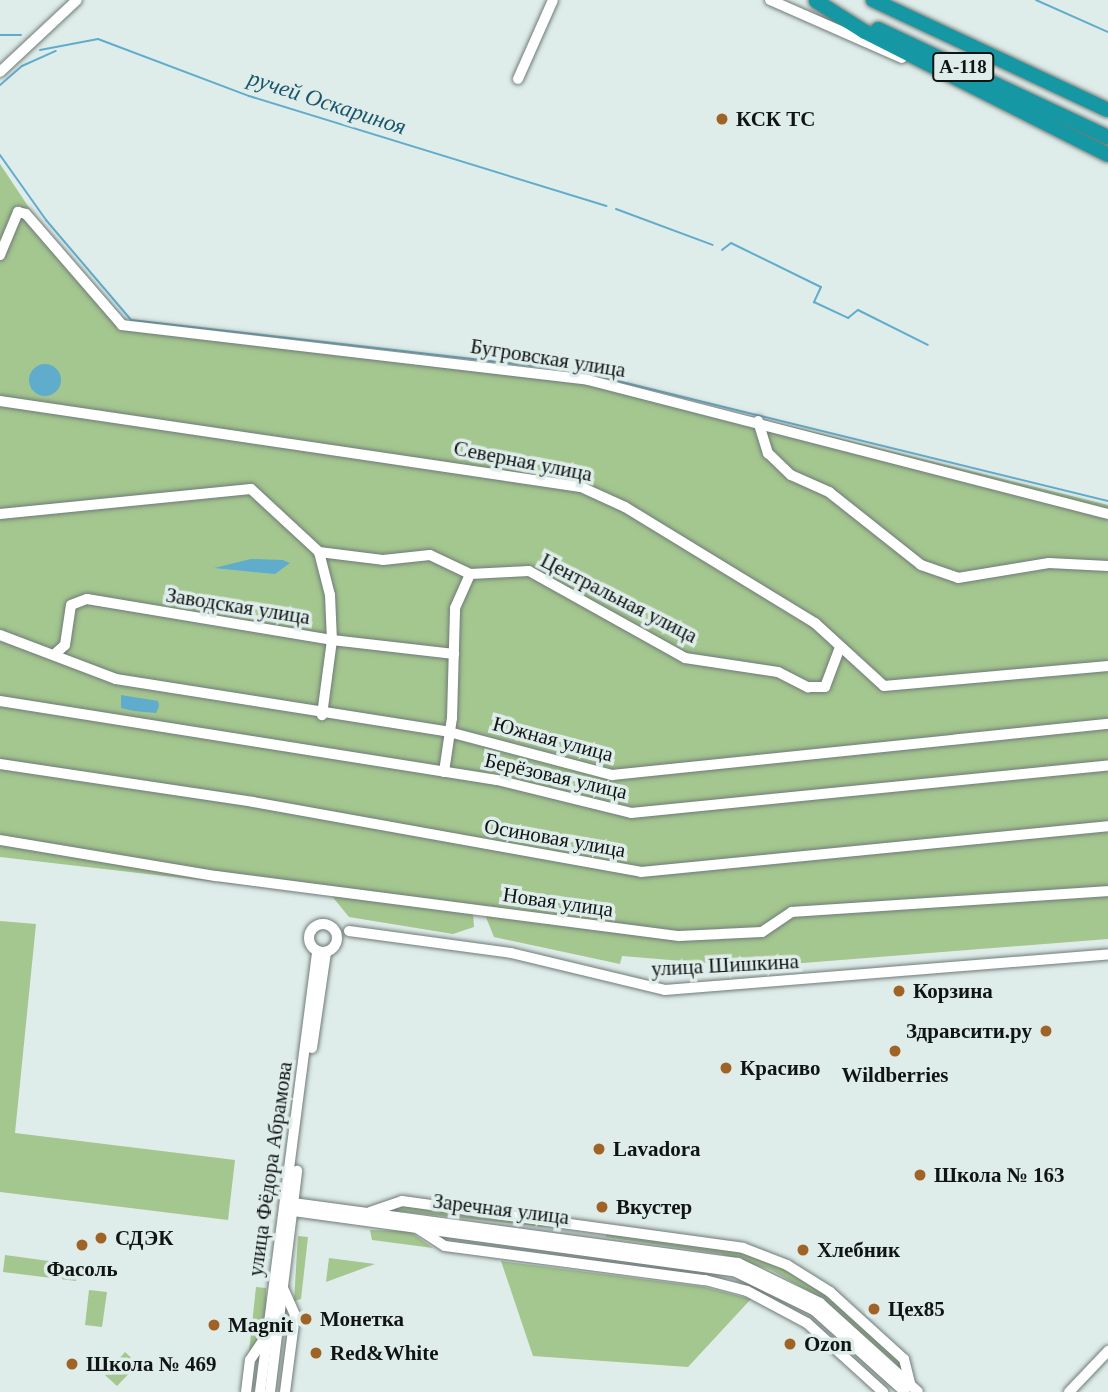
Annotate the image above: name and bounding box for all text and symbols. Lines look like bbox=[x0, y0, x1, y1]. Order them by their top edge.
road number: А-118 bbox=[932, 52, 995, 82]
water label: ручей Оскариноя bbox=[244, 64, 410, 142]
place label: КСК ТС bbox=[736, 106, 816, 132]
marker: КСК ТС bbox=[714, 111, 730, 127]
street label: Бугровская улица bbox=[469, 333, 627, 383]
street label: Северная улица bbox=[452, 435, 594, 487]
street label: Центральная улица bbox=[536, 548, 702, 648]
street label: Заводская улица bbox=[164, 582, 312, 630]
street label: Южная улица bbox=[490, 711, 616, 767]
street label: Берёзовая улица bbox=[482, 747, 630, 805]
street label: Осиновая улица bbox=[482, 813, 628, 863]
street label: Новая улица bbox=[501, 882, 615, 922]
street label: улица Шишкина bbox=[651, 949, 799, 981]
place label: Корзина bbox=[913, 978, 993, 1004]
marker: Корзина bbox=[891, 983, 907, 999]
place label: Здравсити.ру bbox=[906, 1018, 1032, 1044]
marker: Здравсити.ру bbox=[1038, 1023, 1054, 1039]
marker: Wildberries bbox=[887, 1043, 903, 1059]
place label: Красиво bbox=[740, 1055, 821, 1081]
street label: улица Фёдора Абрамова bbox=[242, 1060, 298, 1278]
marker: Красиво bbox=[718, 1060, 734, 1076]
place label: Wildberries bbox=[842, 1062, 948, 1088]
place label: Lavadora bbox=[613, 1136, 701, 1162]
marker: Lavadora bbox=[591, 1141, 607, 1157]
place label: Школа № 163 bbox=[934, 1162, 1064, 1188]
marker: Школа № 163 bbox=[912, 1167, 928, 1183]
street label: Заречная улица bbox=[431, 1188, 571, 1230]
place label: Вкустер bbox=[616, 1194, 692, 1220]
marker: Вкустер bbox=[594, 1199, 610, 1215]
place label: СДЭК bbox=[115, 1225, 174, 1251]
marker: СДЭК bbox=[93, 1230, 109, 1246]
marker: Фасоль bbox=[74, 1237, 90, 1253]
place label: Хлебник bbox=[817, 1237, 900, 1263]
marker: Хлебник bbox=[795, 1242, 811, 1258]
place label: Фасоль bbox=[47, 1256, 117, 1282]
place label: Цех85 bbox=[888, 1296, 945, 1322]
marker: Цех85 bbox=[866, 1301, 882, 1317]
place label: Монетка bbox=[320, 1306, 404, 1332]
marker: Монетка bbox=[298, 1311, 314, 1327]
place label: Magnit bbox=[228, 1312, 293, 1338]
marker: Magnit bbox=[206, 1317, 222, 1333]
place label: Ozon bbox=[804, 1331, 852, 1357]
marker: Ozon bbox=[782, 1336, 798, 1352]
place label: Red&White bbox=[330, 1340, 438, 1366]
marker: Red&White bbox=[308, 1345, 324, 1361]
place label: Школа № 469 bbox=[86, 1351, 216, 1377]
marker: Школа № 469 bbox=[64, 1356, 80, 1372]

